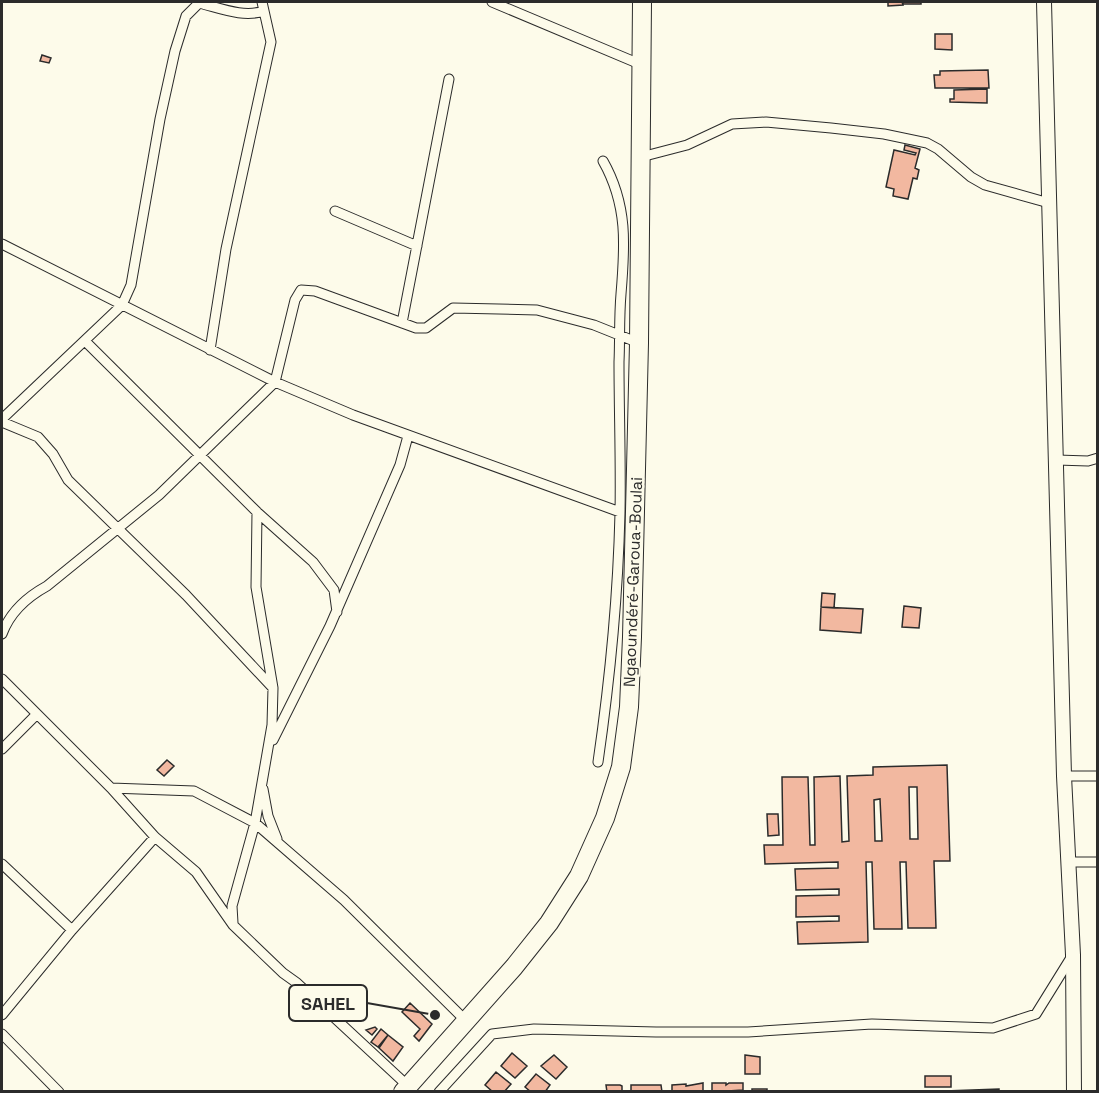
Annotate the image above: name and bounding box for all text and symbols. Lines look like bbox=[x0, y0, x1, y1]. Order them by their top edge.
street label: Ngaoundéré-Garoua-Boulai bbox=[619, 476, 647, 688]
callout: SAHEL bbox=[289, 985, 367, 1021]
text: SAHEL bbox=[301, 992, 355, 1015]

